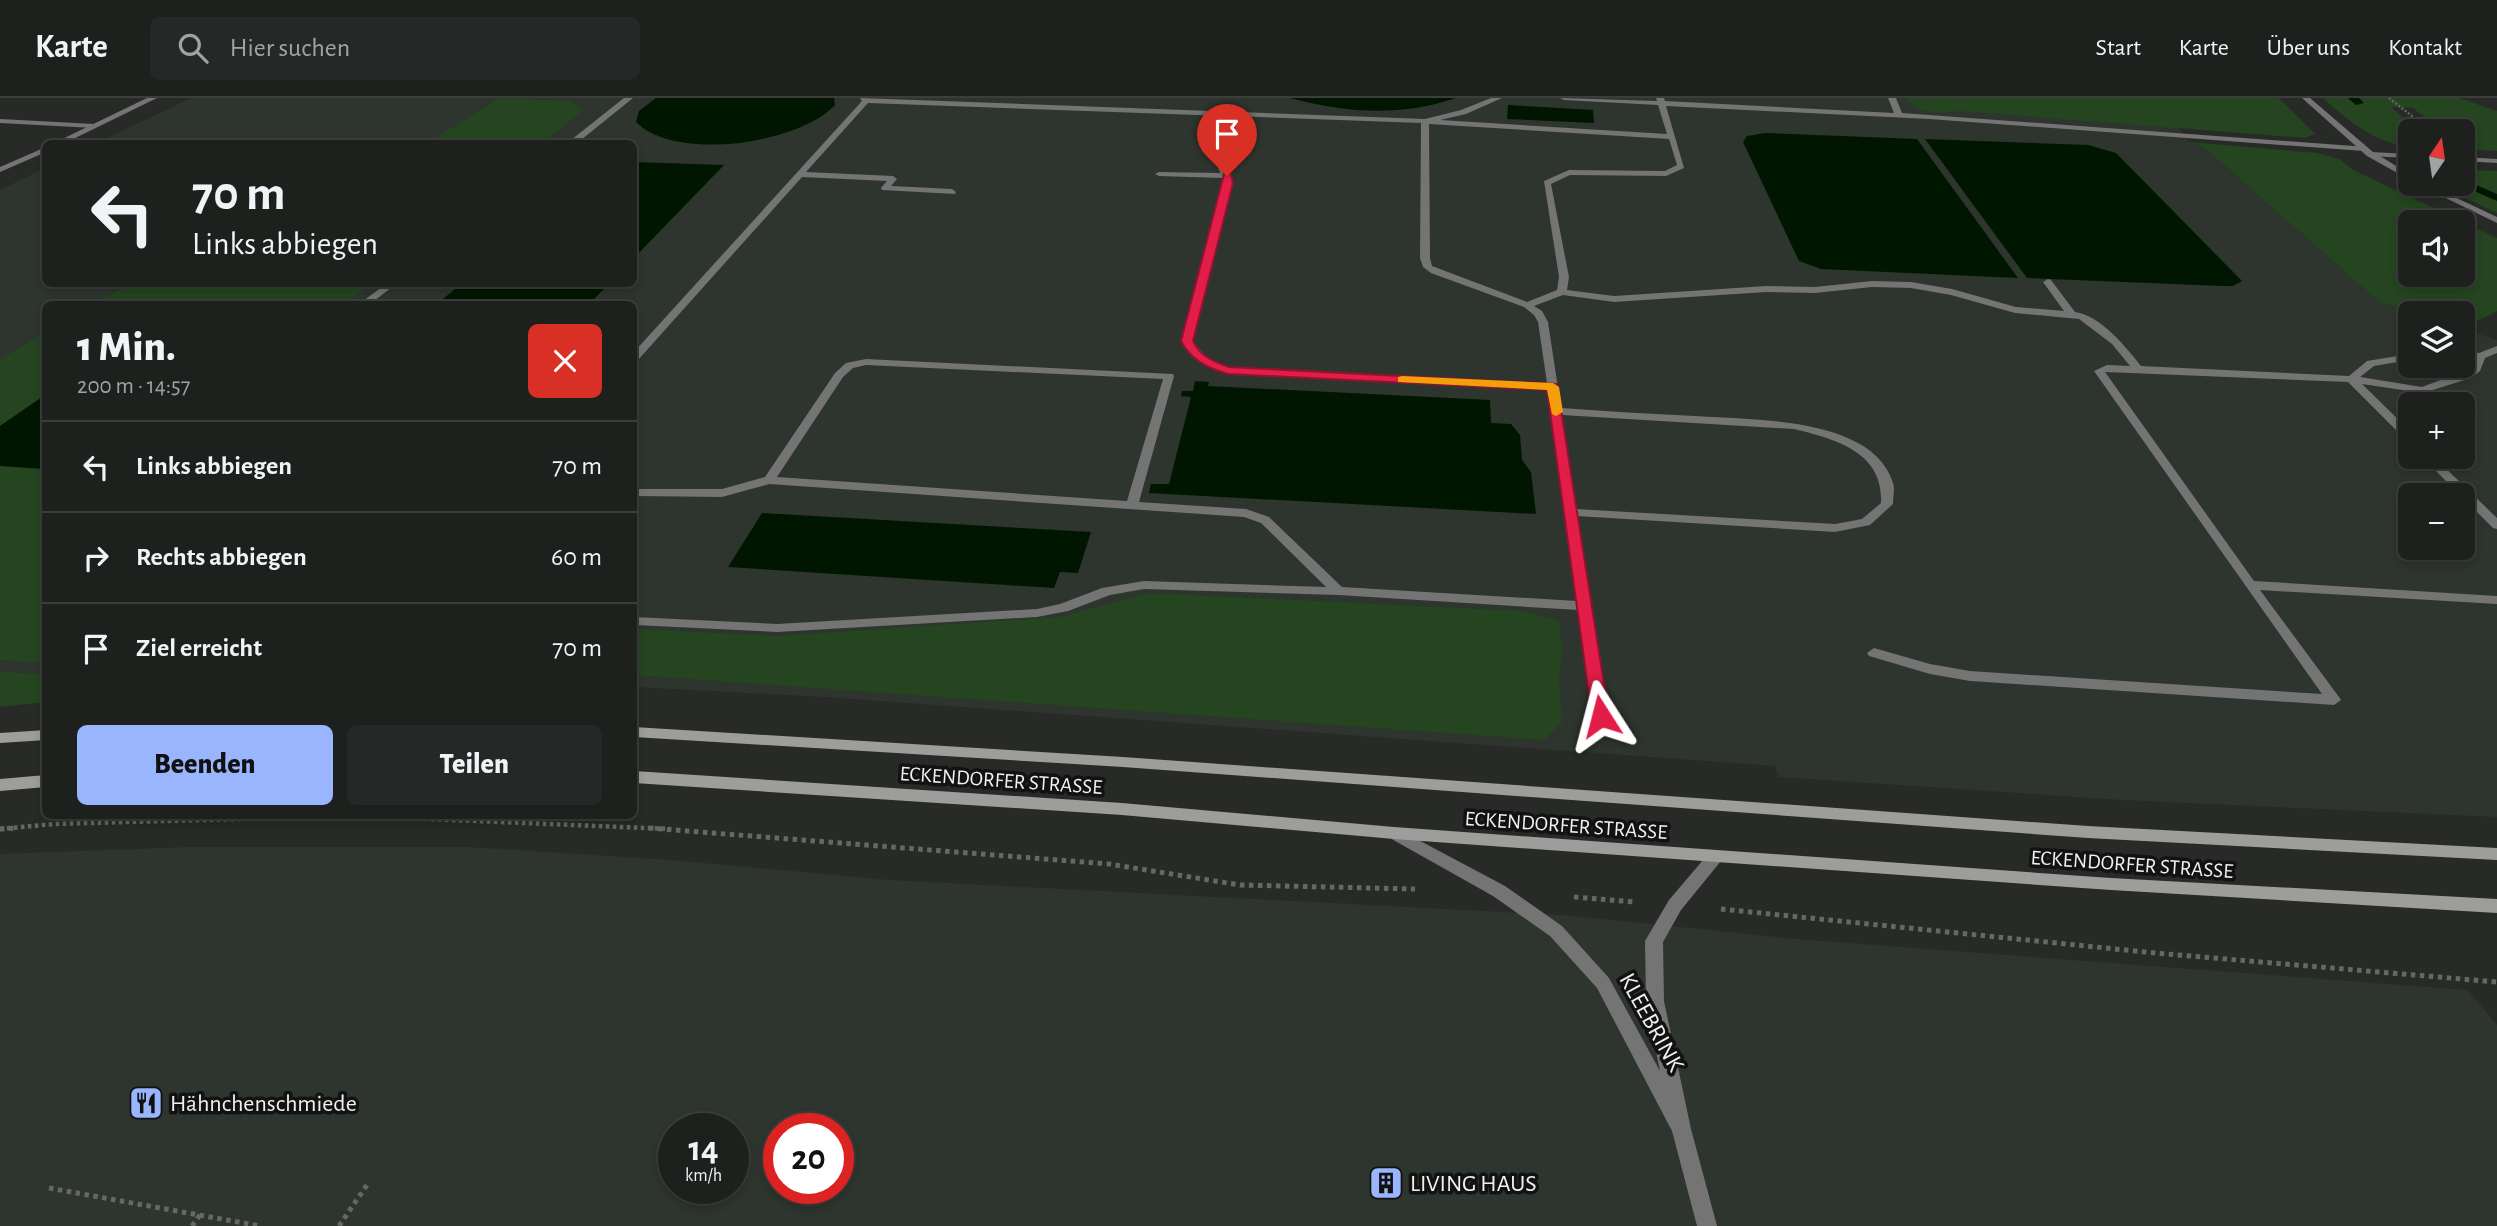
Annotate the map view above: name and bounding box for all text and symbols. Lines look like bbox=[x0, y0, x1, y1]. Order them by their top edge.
search box bbox=[150, 17, 640, 80]
icon: search bbox=[174, 29, 212, 67]
text: Karte bbox=[35, 31, 108, 64]
text: Hier suchen bbox=[230, 35, 350, 61]
text: Start bbox=[2096, 36, 2141, 60]
text: Karte bbox=[2179, 36, 2229, 60]
text: Über uns bbox=[2267, 36, 2350, 60]
text: Kontakt bbox=[2388, 36, 2462, 60]
pin bbox=[1197, 104, 1257, 176]
icon: arrive bbox=[1208, 115, 1246, 153]
north arrow bbox=[2398, 119, 2474, 196]
map controls bbox=[2398, 119, 2475, 560]
icon: left bbox=[77, 168, 168, 259]
text: 70 m bbox=[192, 170, 286, 219]
button: sound bbox=[2398, 210, 2475, 287]
text: Links abbiegen bbox=[192, 228, 378, 260]
button: layers bbox=[2398, 301, 2475, 378]
button: close bbox=[528, 324, 602, 398]
text: 1 Min. bbox=[77, 326, 176, 368]
text: 200 m · 14:57 bbox=[77, 375, 190, 398]
button: + bbox=[2398, 392, 2475, 469]
icon: left bbox=[77, 448, 115, 486]
text: Links abbiegen bbox=[136, 453, 292, 479]
text: 70 m bbox=[552, 453, 602, 479]
button: − bbox=[2398, 483, 2475, 560]
icon: right bbox=[77, 539, 115, 577]
text: Rechts abbiegen bbox=[136, 544, 307, 570]
text: 60 m bbox=[551, 544, 602, 570]
icon: arrive bbox=[77, 630, 115, 668]
text: Ziel erreicht bbox=[136, 635, 262, 661]
text: 70 m bbox=[552, 635, 602, 661]
position arrow bbox=[1564, 679, 1638, 753]
button: Beenden bbox=[77, 725, 333, 805]
button: Teilen bbox=[347, 725, 602, 805]
street label: ECKENDORFER STRASSE bbox=[899, 763, 1103, 798]
street label: ECKENDORFER STRASSE bbox=[1464, 808, 1668, 843]
street label: ECKENDORFER STRASSE bbox=[2030, 847, 2234, 882]
street label: KLEEBRINK bbox=[1614, 969, 1688, 1076]
restaurant icon: Hähnchenschmiede bbox=[127, 1084, 165, 1122]
place label: Hähnchenschmiede bbox=[170, 1092, 357, 1116]
speed limit sign: 20 bbox=[763, 1113, 854, 1204]
text: 14 bbox=[688, 1132, 719, 1167]
building icon: LIVING HAUS bbox=[1367, 1164, 1405, 1202]
text: km/h bbox=[685, 1167, 722, 1185]
place label: LIVING HAUS bbox=[1410, 1172, 1537, 1196]

